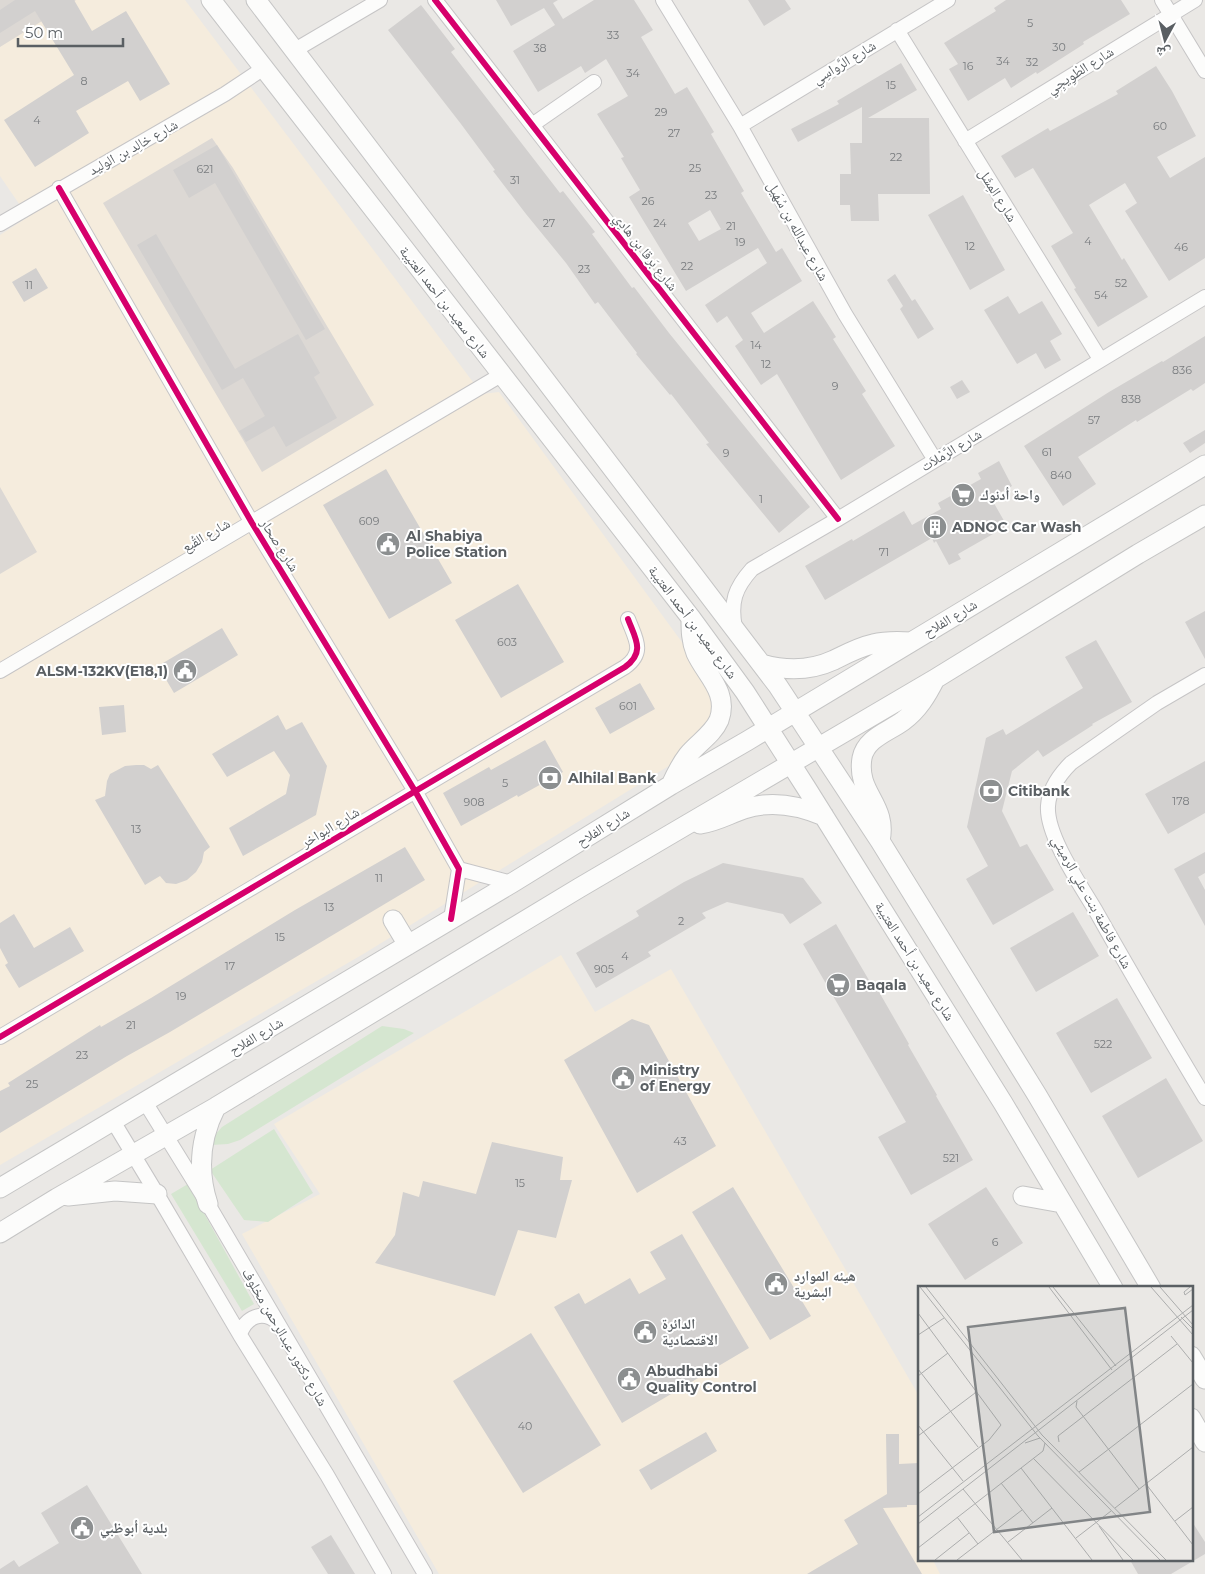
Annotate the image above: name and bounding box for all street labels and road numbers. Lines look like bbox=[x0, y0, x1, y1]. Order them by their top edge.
street label: شارع الرَّواسِي bbox=[809, 36, 880, 90]
street label: شارع الطْوِيجِي bbox=[1043, 42, 1118, 100]
street label: شارع خالِد بن الوليد bbox=[85, 115, 181, 180]
street label: شارع المِشَل bbox=[974, 165, 1022, 226]
street label: شارع عبدالله بن سُهَيل bbox=[762, 178, 833, 285]
street label: شارع بَرقا بن هادِي bbox=[608, 210, 682, 296]
street label: شارع سعيد بن أحمد العتيبة bbox=[395, 242, 494, 362]
street label: شارع الرَّمْلاَت bbox=[917, 425, 985, 476]
street label: شارع القُبع bbox=[179, 514, 234, 557]
street label: شارع صحار bbox=[255, 514, 303, 576]
street label: شارع سعيد بن أحمد العتيبة bbox=[644, 562, 741, 683]
street label: شارع الفلاح bbox=[920, 595, 981, 642]
street label: شارع البواخر bbox=[297, 803, 363, 853]
street label: شارع الفلاح bbox=[573, 804, 634, 851]
street label: شارع فاطمة بنت علي الرميثي bbox=[1046, 832, 1136, 973]
street label: شارع سعيد بن أحمد العتيبة bbox=[870, 898, 959, 1025]
street label: شارع الفلاح bbox=[226, 1013, 287, 1060]
street label: شارع دكتور عبدالرحمن مخلوف bbox=[237, 1265, 332, 1410]

